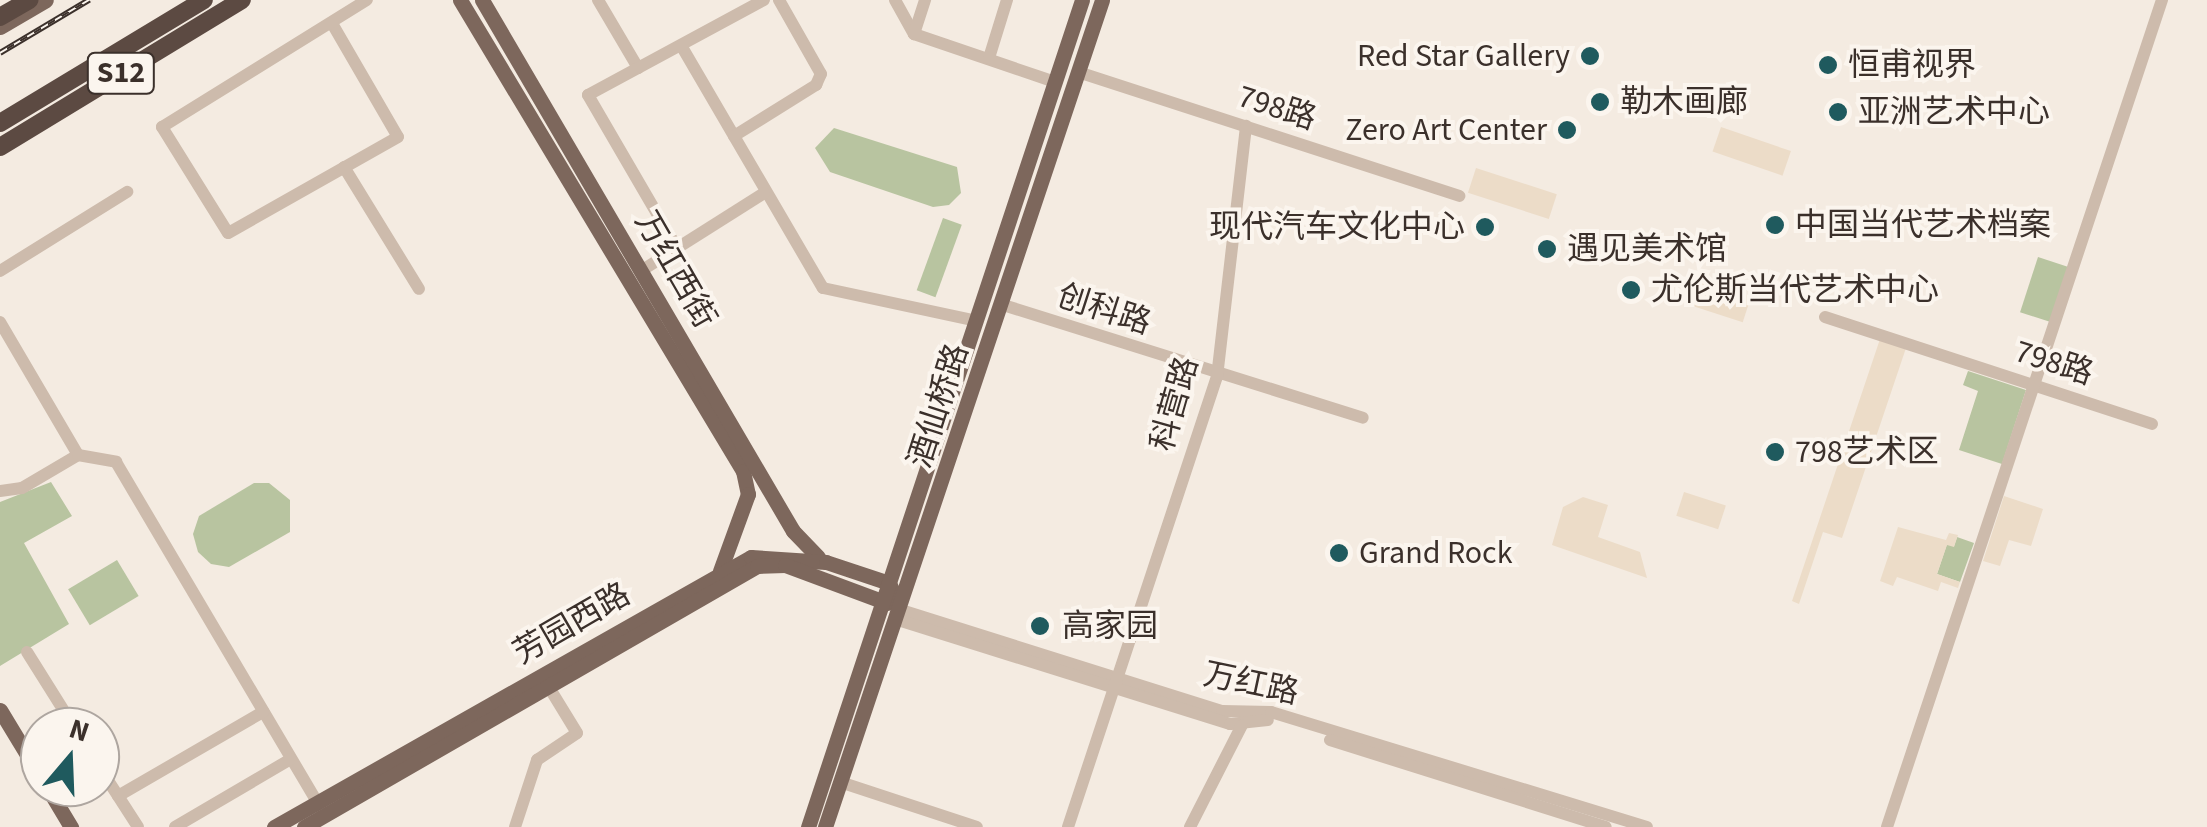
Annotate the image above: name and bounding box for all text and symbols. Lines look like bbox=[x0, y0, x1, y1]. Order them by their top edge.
place label: Red Star Gallery bbox=[1357, 37, 1570, 75]
marker: Red Star Gallery bbox=[1579, 45, 1601, 67]
place label: 恒甫视界 bbox=[1848, 46, 1976, 84]
road number: S12 bbox=[86, 48, 156, 98]
marker: 恒甫视界 bbox=[1817, 54, 1839, 76]
street label: 798路 bbox=[1233, 77, 1321, 139]
place label: 勒木画廊 bbox=[1620, 83, 1748, 121]
marker: 勒木画廊 bbox=[1589, 91, 1611, 113]
place label: 亚洲艺术中心 bbox=[1858, 93, 2050, 131]
marker: 亚洲艺术中心 bbox=[1827, 101, 1849, 123]
place label: Zero Art Center bbox=[1345, 111, 1547, 149]
marker: Zero Art Center bbox=[1556, 119, 1578, 141]
street label: 万红西街 bbox=[626, 205, 724, 335]
place label: 中国当代艺术档案 bbox=[1795, 206, 2051, 244]
place label: 现代汽车文化中心 bbox=[1209, 208, 1465, 246]
marker: 中国当代艺术档案 bbox=[1764, 214, 1786, 236]
marker: 现代汽车文化中心 bbox=[1474, 216, 1496, 238]
place label: 遇见美术馆 bbox=[1567, 230, 1727, 268]
marker: 遇见美术馆 bbox=[1536, 238, 1558, 260]
place label: 尤伦斯当代艺术中心 bbox=[1651, 271, 1939, 309]
street label: 创科路 bbox=[1052, 277, 1156, 343]
marker: 尤伦斯当代艺术中心 bbox=[1620, 279, 1642, 301]
street label: 798路 bbox=[2010, 332, 2098, 394]
street label: 酒仙桥路 bbox=[901, 339, 977, 473]
street label: 科营路 bbox=[1143, 353, 1207, 455]
place label: 798艺术区 bbox=[1795, 433, 1939, 471]
marker: 798艺术区 bbox=[1764, 441, 1786, 463]
place label: Grand Rock bbox=[1359, 534, 1513, 572]
marker: Grand Rock bbox=[1328, 542, 1350, 564]
street label: 芳园西路 bbox=[507, 575, 637, 673]
place label: 高家园 bbox=[1062, 607, 1158, 645]
marker: 高家园 bbox=[1027, 613, 1053, 639]
street label: 万红路 bbox=[1200, 655, 1302, 713]
north arrow bbox=[20, 707, 120, 807]
text: N bbox=[64, 709, 94, 752]

